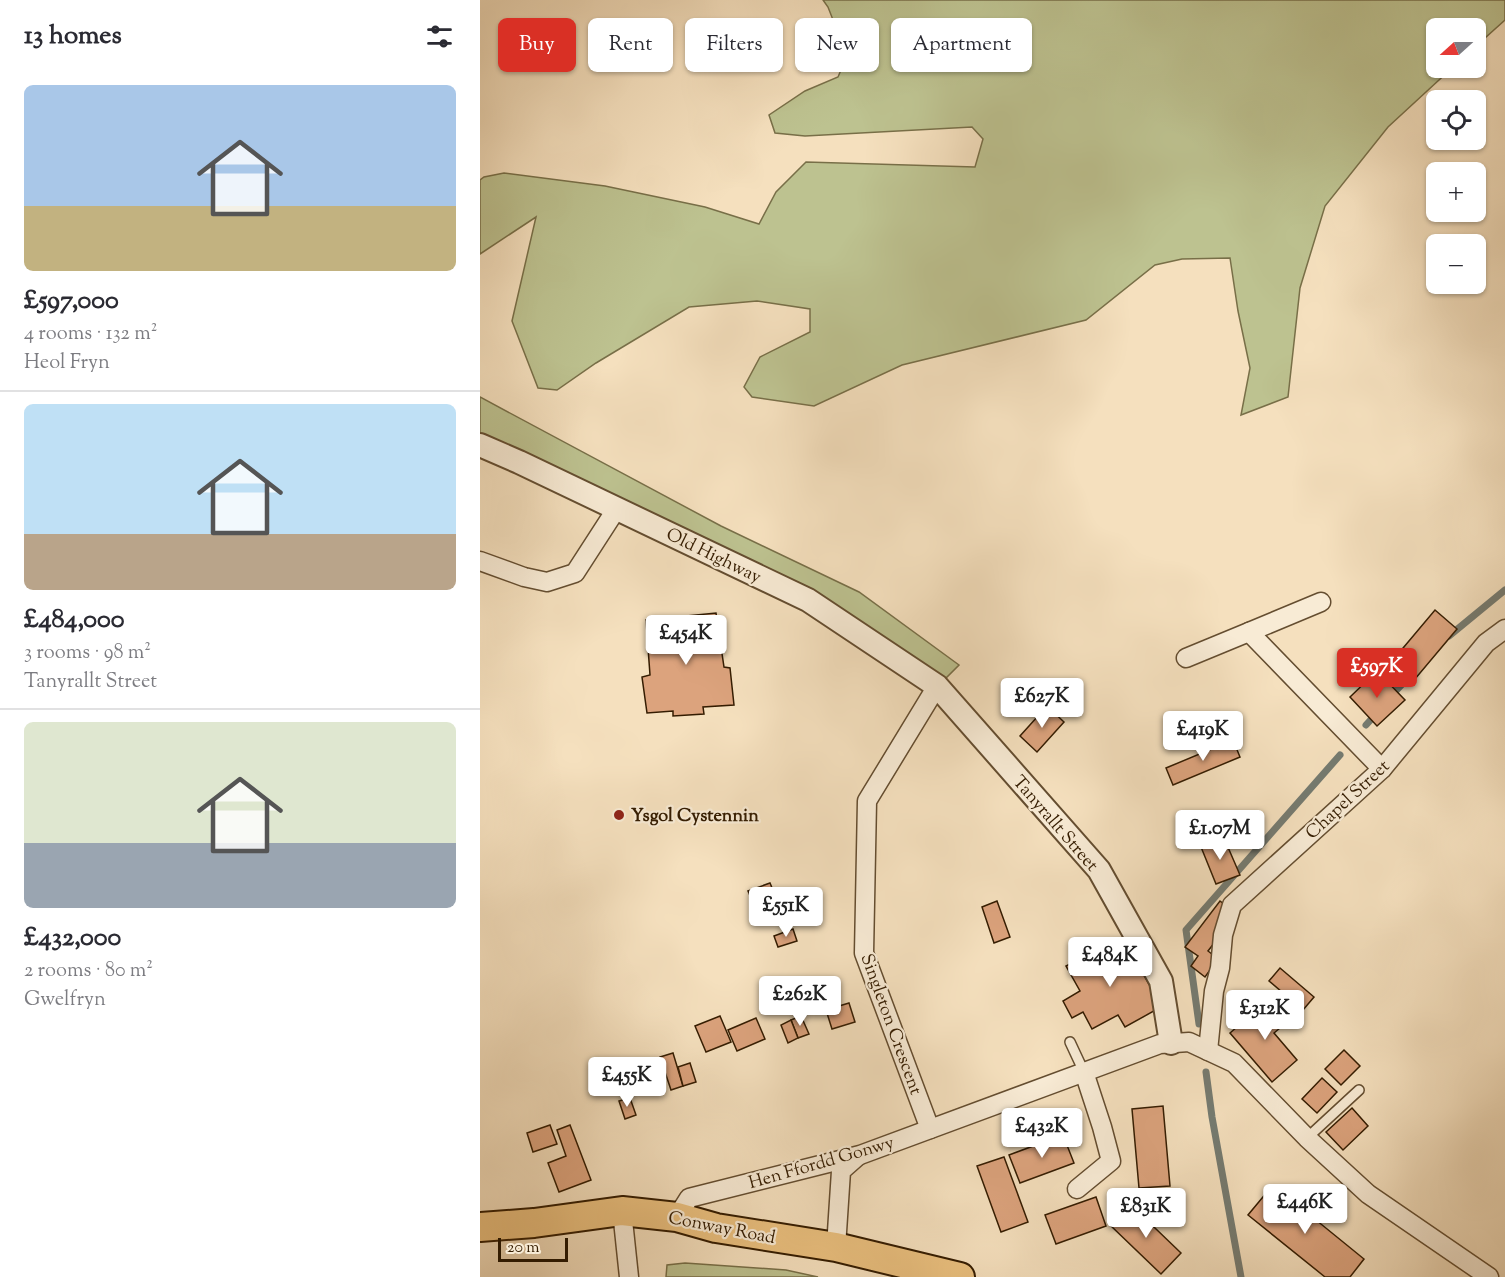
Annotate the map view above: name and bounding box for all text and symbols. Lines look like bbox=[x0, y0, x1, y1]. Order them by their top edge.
text: 13 homes bbox=[24, 18, 122, 55]
chip: Buy bbox=[498, 18, 576, 72]
chip: Rent bbox=[588, 18, 673, 72]
chip: Filters bbox=[685, 18, 783, 72]
chip: New bbox=[795, 18, 879, 72]
chip: Apartment bbox=[891, 18, 1032, 72]
north arrow bbox=[1426, 18, 1486, 78]
map controls bbox=[1426, 18, 1486, 294]
icon: filters bbox=[423, 20, 456, 53]
button: locate bbox=[1426, 90, 1486, 150]
icon: home bbox=[186, 124, 294, 232]
button: + bbox=[1426, 162, 1486, 222]
button: − bbox=[1426, 234, 1486, 294]
text: £597,000 bbox=[24, 283, 119, 320]
text: 4 rooms · 132 m² bbox=[24, 320, 157, 349]
text: Heol Fryn bbox=[24, 349, 110, 378]
icon: home bbox=[186, 443, 294, 551]
street label: Old Highway bbox=[661, 523, 765, 591]
text: £484,000 bbox=[24, 602, 124, 639]
pin: £454K bbox=[644, 615, 728, 666]
text: £454K bbox=[660, 620, 712, 649]
text: 3 rooms · 98 m² bbox=[24, 639, 151, 668]
pin: £597K bbox=[1335, 648, 1419, 699]
text: £597K bbox=[1351, 653, 1403, 682]
text: Tanyrallt Street bbox=[24, 668, 157, 697]
pin: £627K bbox=[1000, 678, 1084, 729]
text: £627K bbox=[1015, 683, 1069, 712]
pin: £419K bbox=[1161, 711, 1245, 762]
text: £419K bbox=[1177, 716, 1229, 745]
street label: Chapel Street bbox=[1300, 755, 1396, 846]
icon: home bbox=[186, 761, 294, 869]
street label: Tanyrallt Street bbox=[1005, 771, 1104, 878]
place label: Ysgol Cystennin bbox=[631, 804, 759, 830]
marker: Ysgol Cystennin bbox=[612, 808, 626, 822]
pin: £1.07M bbox=[1171, 810, 1269, 861]
text: £1.07M bbox=[1189, 815, 1251, 844]
pin: £551K bbox=[744, 887, 828, 938]
text: £551K bbox=[763, 892, 809, 921]
text: £432,000 bbox=[24, 920, 121, 957]
pin: £484K bbox=[1068, 937, 1152, 988]
text: £484K bbox=[1082, 942, 1138, 971]
street label: Singleton Crescent bbox=[853, 951, 928, 1099]
text: 2 rooms · 80 m² bbox=[24, 957, 153, 986]
pin: £262K bbox=[758, 976, 842, 1027]
text: £262K bbox=[773, 981, 827, 1010]
text: Gwelfryn bbox=[24, 986, 106, 1015]
pin: £312K bbox=[1223, 990, 1307, 1041]
text: £312K bbox=[1240, 995, 1290, 1024]
pin: £455K bbox=[585, 1057, 669, 1108]
text: £455K bbox=[602, 1062, 652, 1091]
pin: £432K bbox=[1000, 1108, 1084, 1159]
text: £432K bbox=[1015, 1113, 1069, 1142]
street label: Hen Ffordd Gonwy bbox=[746, 1131, 897, 1197]
pin: £446K bbox=[1263, 1184, 1347, 1235]
pin: £831K bbox=[1104, 1188, 1188, 1239]
text: £446K bbox=[1277, 1189, 1333, 1218]
text: £831K bbox=[1121, 1193, 1171, 1222]
street label: Conway Road bbox=[666, 1206, 777, 1252]
scale bar bbox=[498, 1235, 568, 1262]
text: 20 m bbox=[507, 1237, 540, 1260]

